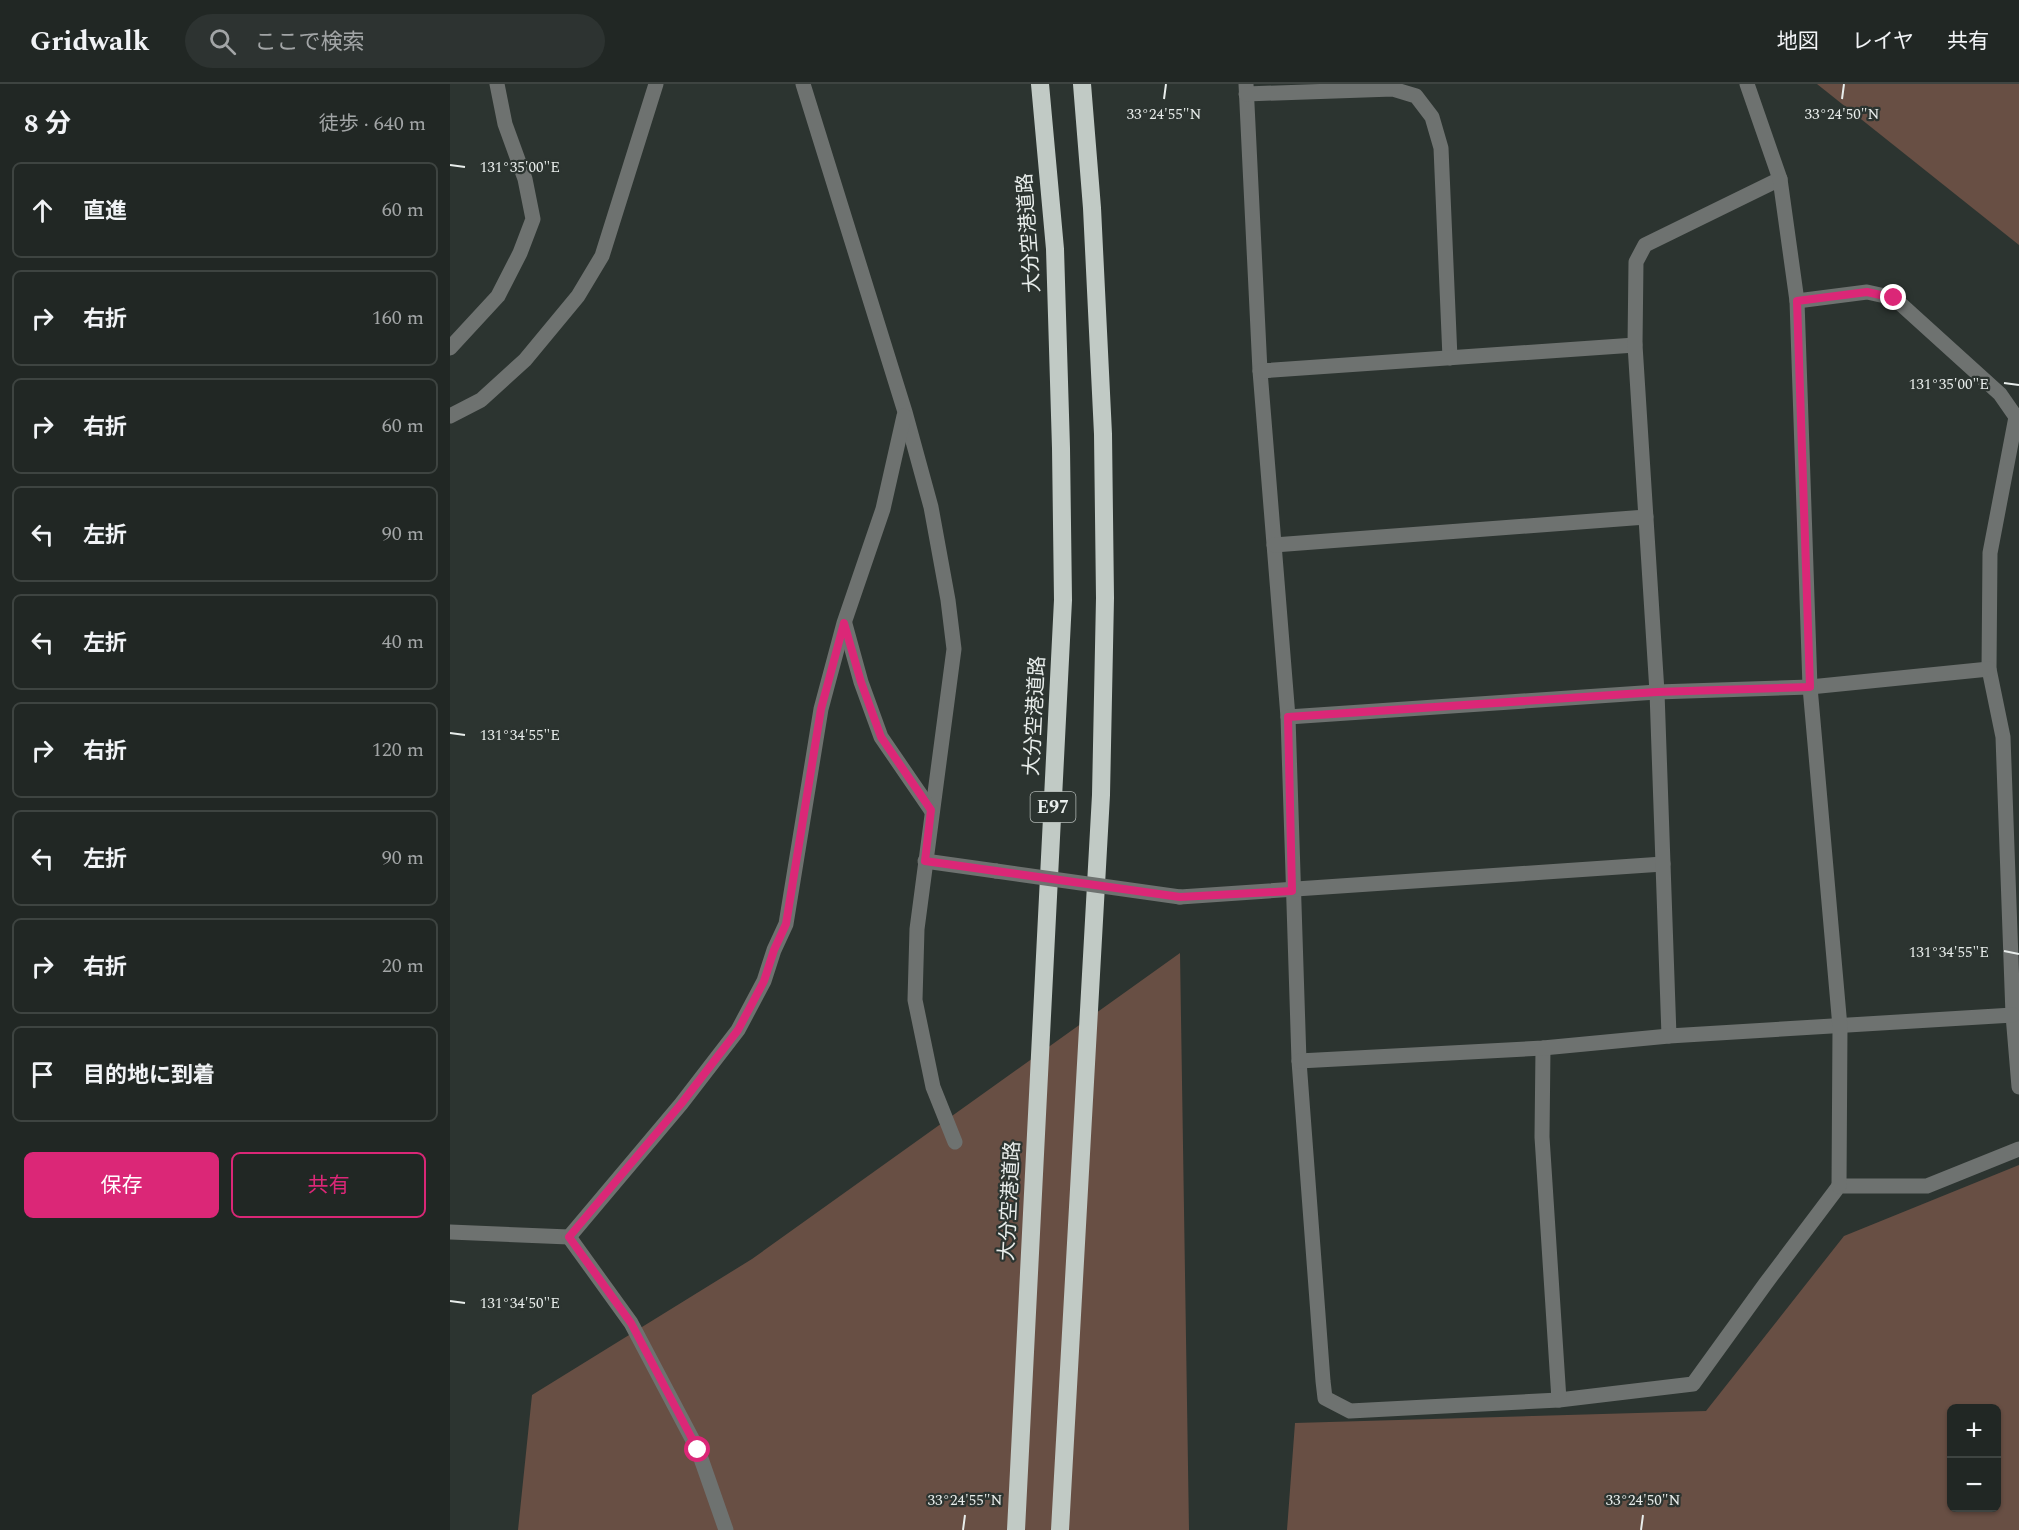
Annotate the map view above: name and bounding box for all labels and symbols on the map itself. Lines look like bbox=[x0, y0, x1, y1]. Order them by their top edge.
text: 33°24'55"N bbox=[1127, 103, 1202, 126]
text: 33°24'50"N bbox=[1805, 103, 1880, 126]
text: 131°35'00"E bbox=[480, 156, 560, 179]
street label: 大分空港道路 bbox=[1010, 172, 1048, 294]
route end bbox=[1880, 284, 1906, 310]
text: 131°35'00"E bbox=[1909, 373, 1989, 396]
street label: 大分空港道路 bbox=[1017, 655, 1053, 777]
text: 131°34'55"E bbox=[480, 724, 560, 747]
road number: E97 bbox=[1030, 792, 1076, 822]
text: 131°34'55"E bbox=[1909, 941, 1989, 964]
street label: 大分空港道路 bbox=[992, 1140, 1028, 1262]
text: 131°34'50"E bbox=[480, 1292, 560, 1315]
route start bbox=[684, 1436, 710, 1462]
text: 33°24'55"N bbox=[928, 1489, 1003, 1512]
text: 33°24'50"N bbox=[1606, 1489, 1681, 1512]

